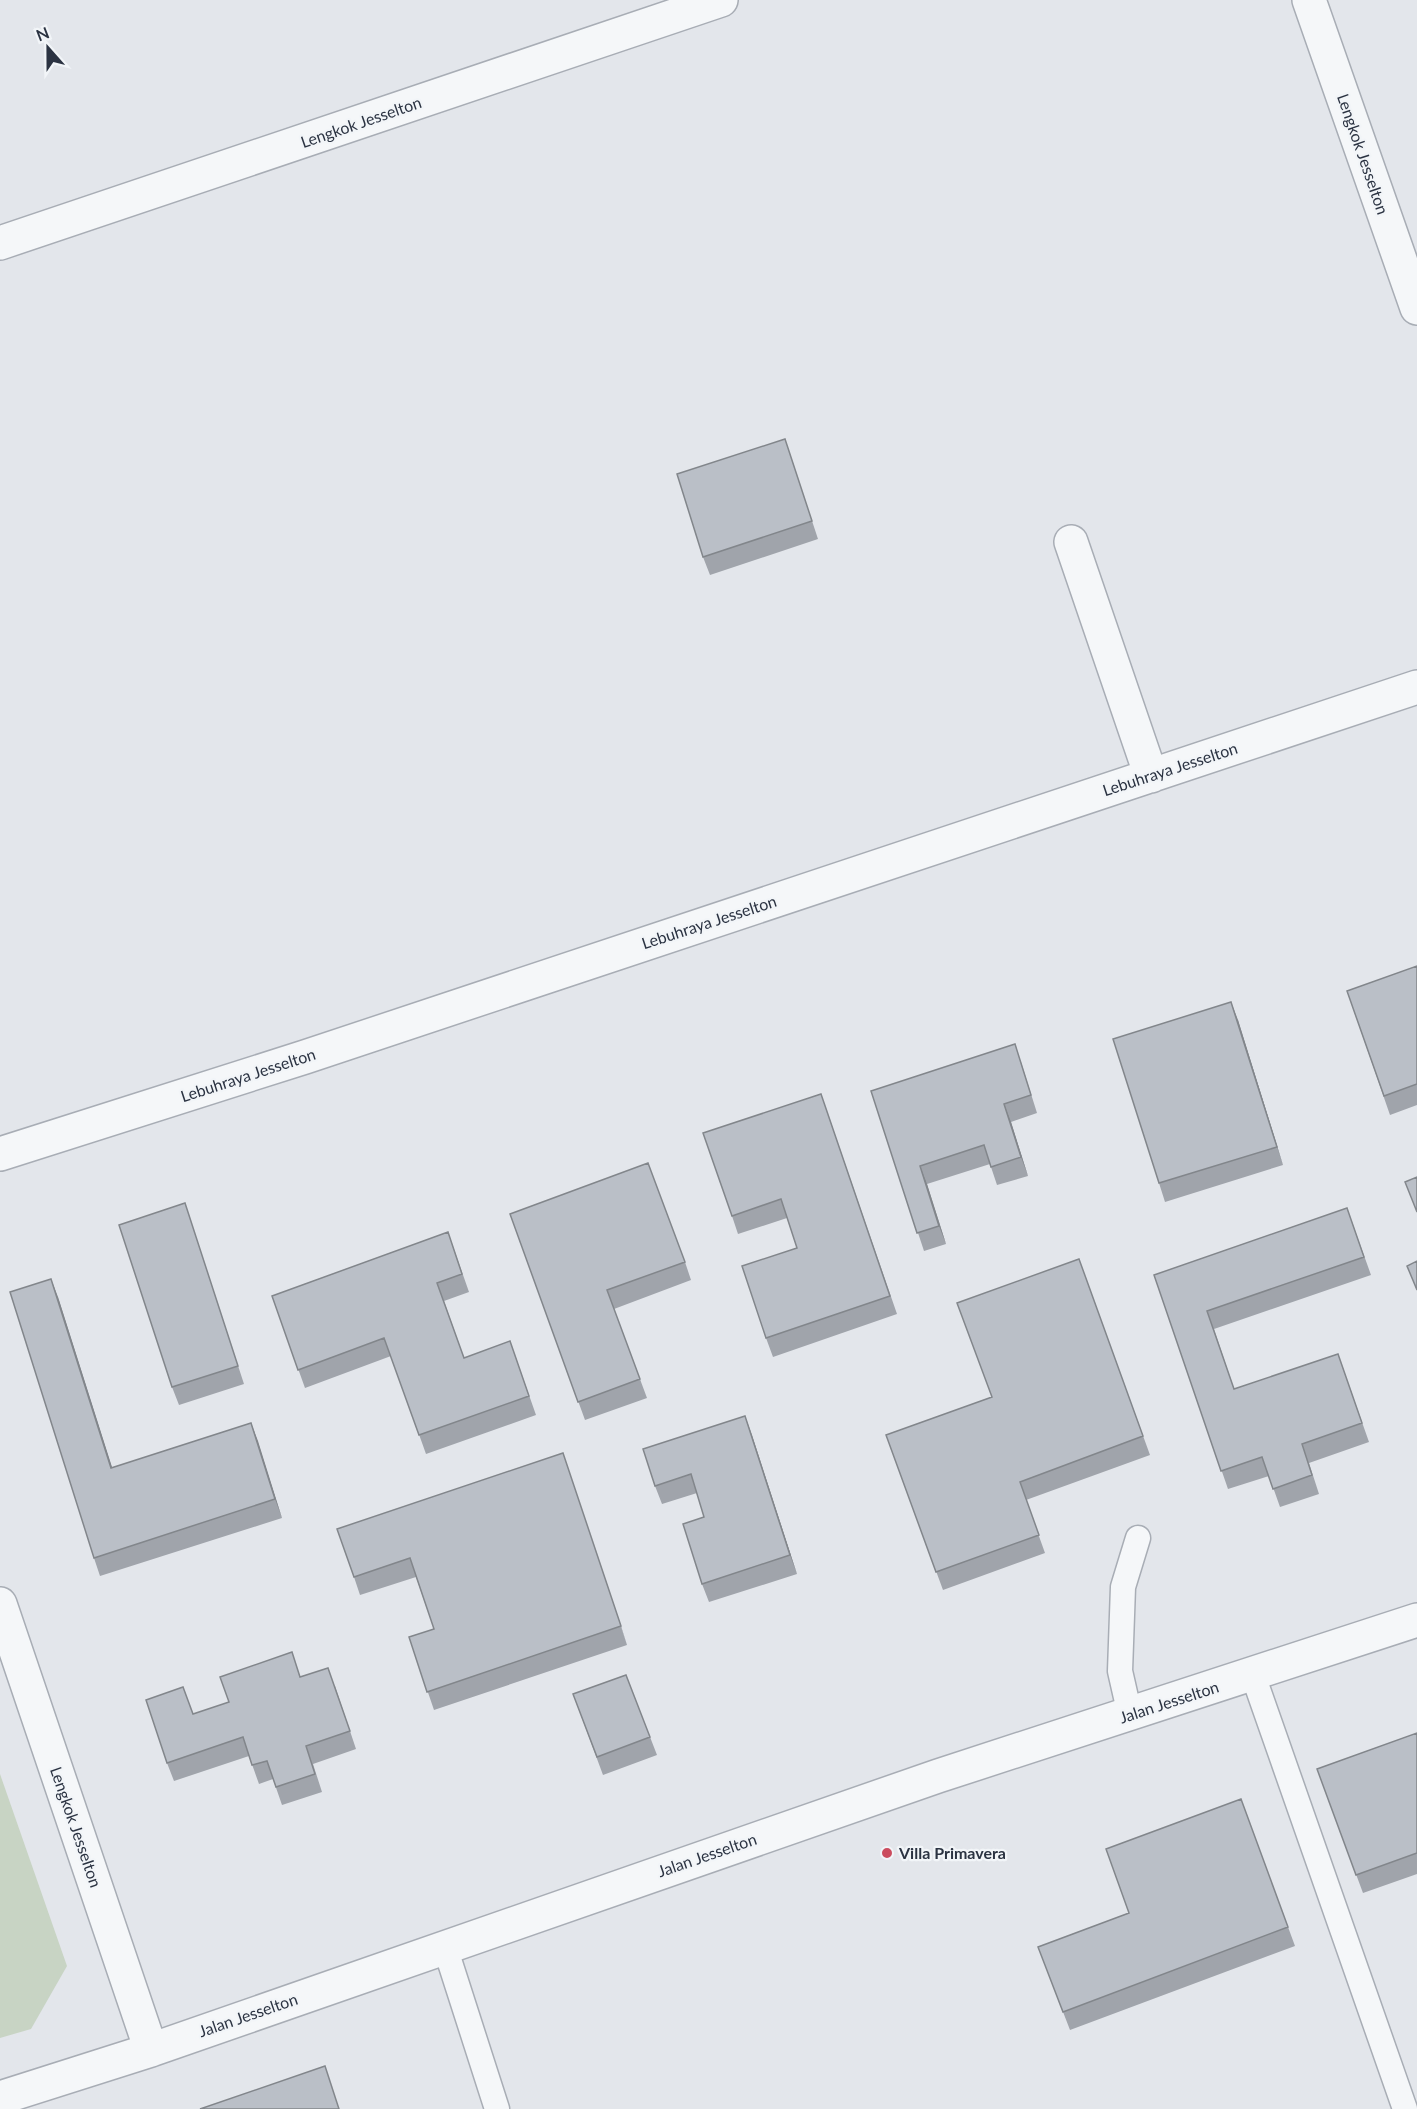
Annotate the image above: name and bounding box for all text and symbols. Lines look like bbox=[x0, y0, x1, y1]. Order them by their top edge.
north arrow bbox=[18, 18, 78, 78]
text: N bbox=[33, 22, 52, 45]
street label: Lengkok Jesselton bbox=[1334, 91, 1393, 217]
street label: Lengkok Jesselton bbox=[298, 92, 424, 151]
street label: Lebuhraya Jesselton bbox=[1100, 738, 1240, 799]
street label: Lebuhraya Jesselton bbox=[639, 891, 779, 952]
street label: Lebuhraya Jesselton bbox=[178, 1044, 318, 1105]
street label: Jalan Jesselton bbox=[1117, 1677, 1221, 1727]
street label: Lengkok Jesselton bbox=[47, 1764, 106, 1890]
street label: Jalan Jesselton bbox=[655, 1829, 759, 1880]
place label: Villa Primavera bbox=[898, 1843, 1006, 1862]
marker: Villa Primavera bbox=[880, 1846, 894, 1860]
street label: Jalan Jesselton bbox=[196, 1989, 300, 2040]

